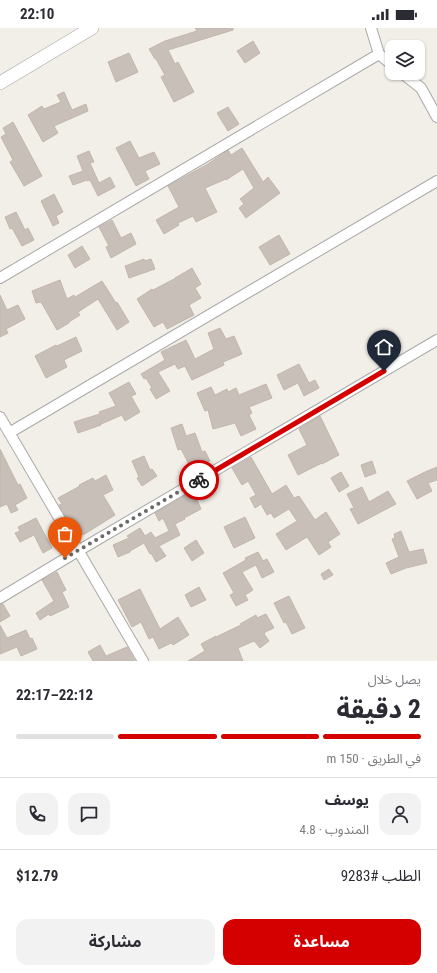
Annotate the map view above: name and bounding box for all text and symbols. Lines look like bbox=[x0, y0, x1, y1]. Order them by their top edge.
text: 22:10 bbox=[20, 5, 54, 23]
map controls bbox=[385, 40, 425, 80]
button: layers bbox=[385, 40, 425, 80]
pin bbox=[367, 330, 401, 371]
icon: home bbox=[373, 336, 395, 358]
courier bbox=[179, 460, 219, 500]
icon: bike bbox=[188, 469, 210, 491]
pin bbox=[48, 517, 82, 558]
icon: bag bbox=[54, 523, 76, 545]
text: يصل خلال bbox=[368, 672, 421, 687]
text: 22:12–22:17 bbox=[16, 686, 93, 704]
text: 2 دقيقة bbox=[336, 694, 421, 724]
text: في الطريق · 150 m bbox=[327, 751, 421, 766]
text: يوسف bbox=[325, 791, 369, 809]
button: phone bbox=[16, 793, 58, 835]
button: chat bbox=[68, 793, 110, 835]
button: person bbox=[379, 793, 421, 835]
text: المندوب · 4.8 bbox=[300, 822, 369, 837]
text: $12.79 bbox=[16, 867, 58, 885]
text: الطلب #9283 bbox=[341, 867, 421, 885]
button: مشاركة bbox=[16, 919, 215, 965]
button: مساعدة bbox=[223, 919, 421, 965]

